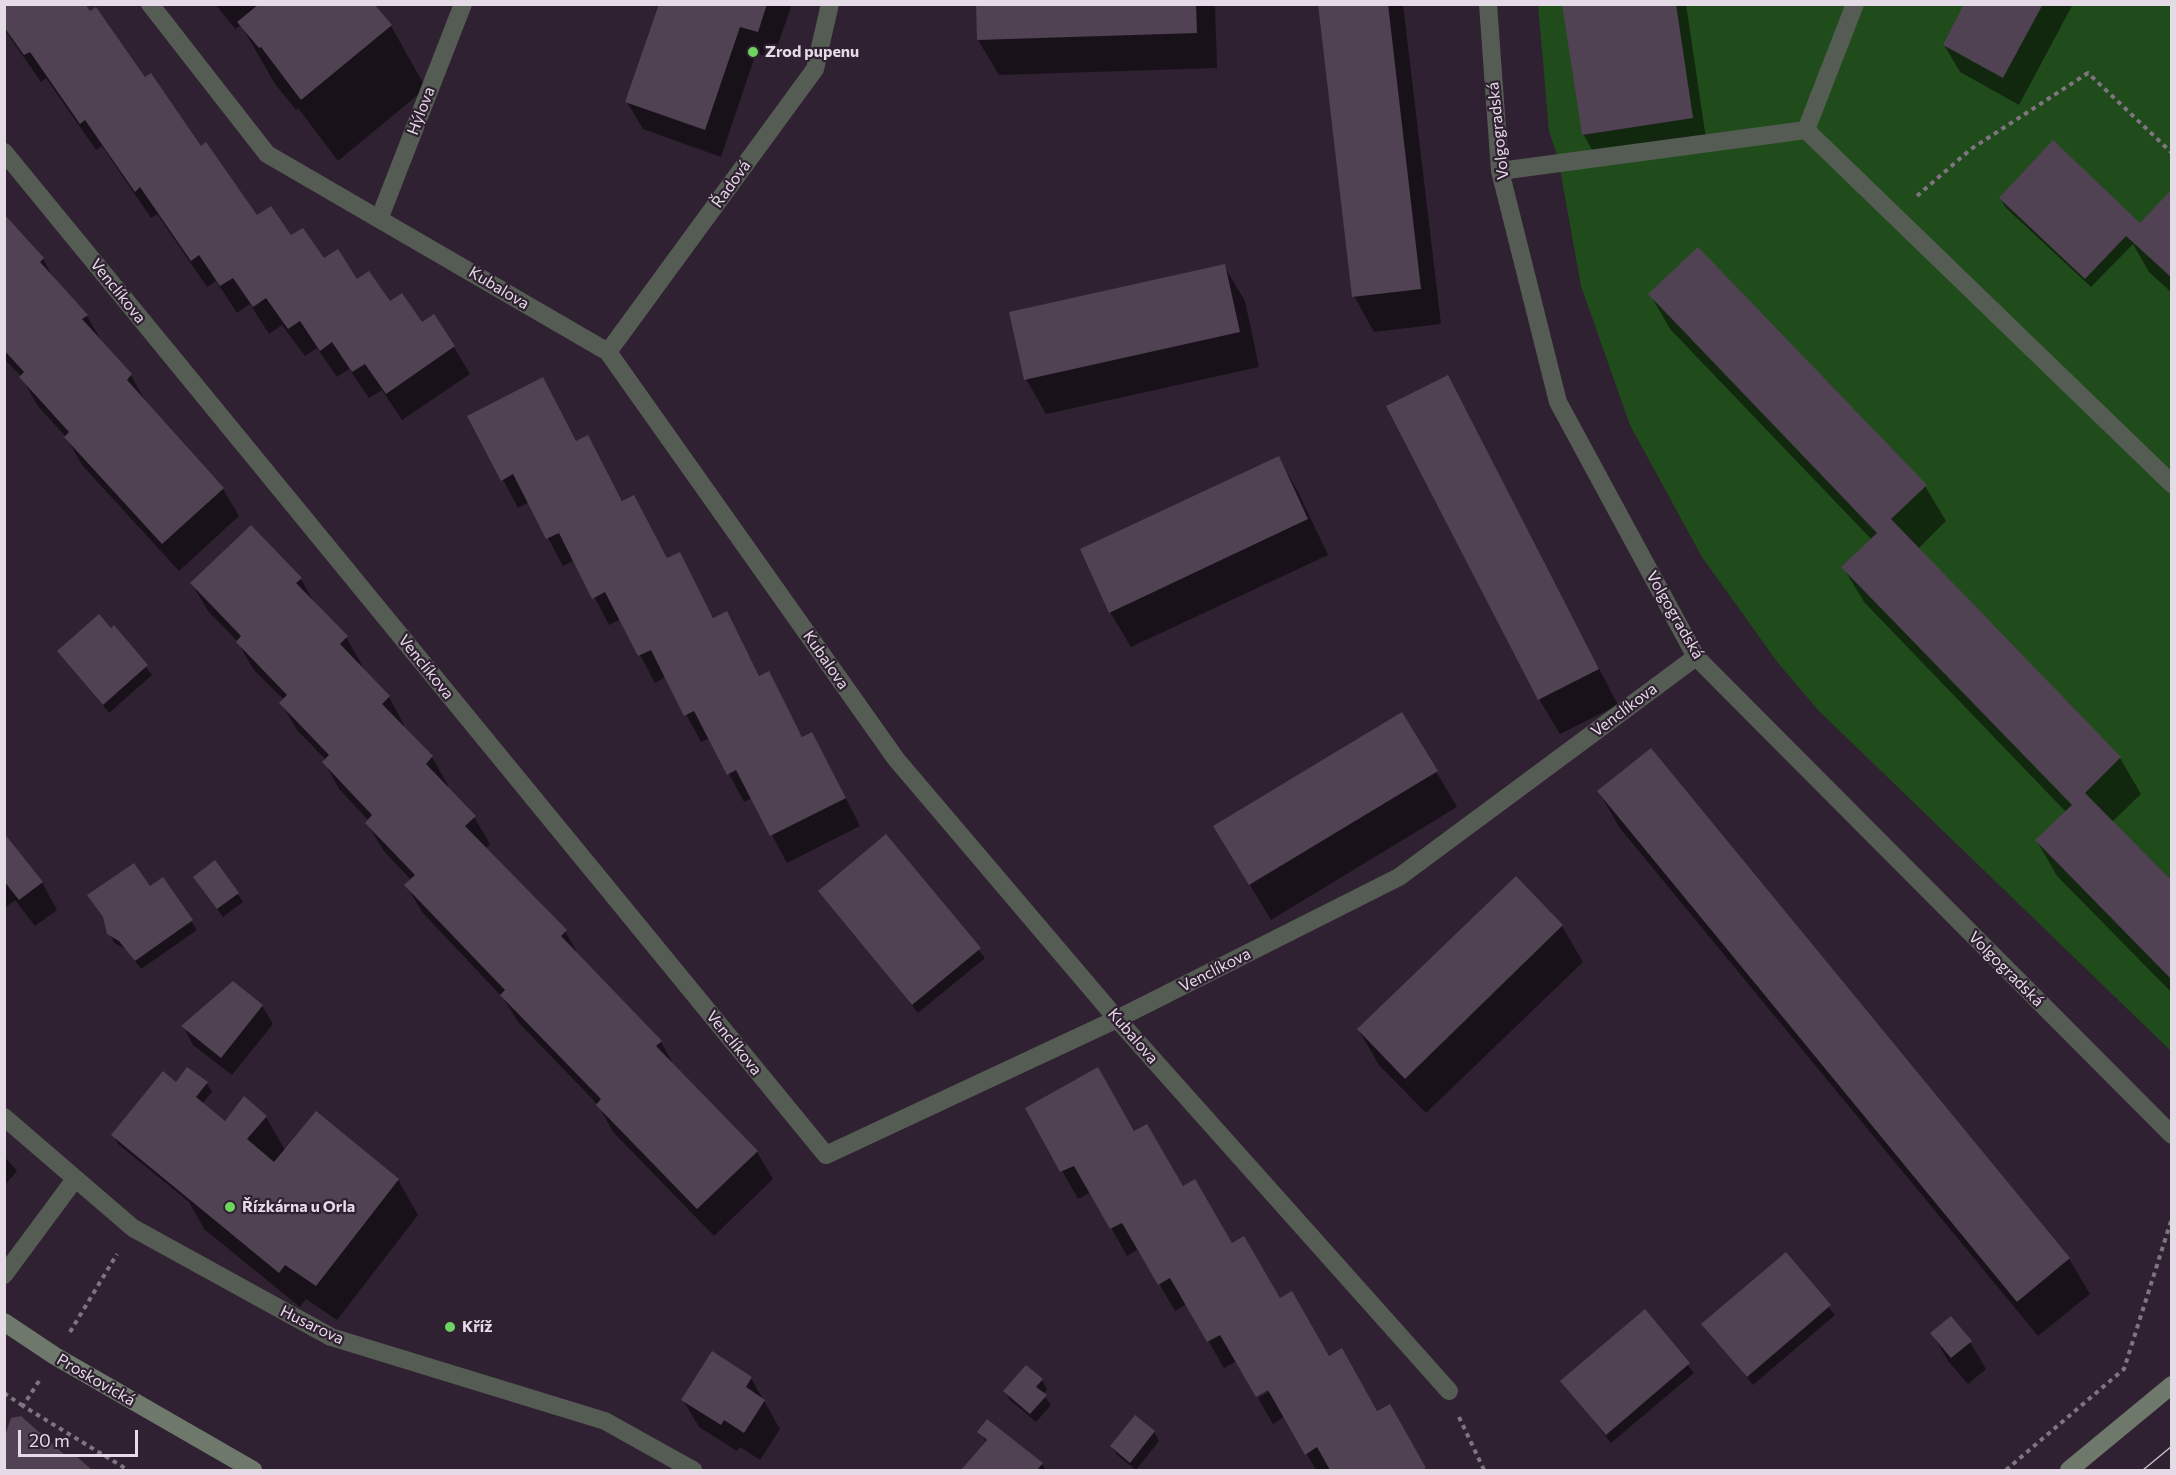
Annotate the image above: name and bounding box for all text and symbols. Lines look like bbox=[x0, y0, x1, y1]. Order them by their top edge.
place label: Zrod pupenu bbox=[765, 42, 859, 62]
marker: Zrod pupenu bbox=[746, 45, 760, 59]
street label: Volgogradská bbox=[1483, 81, 1513, 181]
street label: Hýlova bbox=[403, 84, 439, 138]
street label: Řadová bbox=[707, 157, 755, 211]
street label: Venclíkova bbox=[86, 255, 150, 327]
street label: Kubalova bbox=[465, 263, 533, 313]
street label: Volgogradská bbox=[1642, 568, 1708, 662]
street label: Kubalova bbox=[799, 627, 853, 693]
street label: Venclíkova bbox=[394, 631, 458, 703]
street label: Venclíkova bbox=[1587, 679, 1661, 741]
street label: Volgogradská bbox=[1964, 927, 2048, 1011]
street label: Venclíkova bbox=[1176, 944, 1254, 996]
street label: Kubalova bbox=[1104, 1004, 1162, 1068]
street label: Venclíkova bbox=[702, 1007, 766, 1079]
place label: Řízkárna u Orla bbox=[242, 1197, 355, 1217]
marker: Řízkárna u Orla bbox=[223, 1200, 237, 1214]
street label: Husarova bbox=[277, 1301, 347, 1349]
place label: Kříž bbox=[462, 1317, 492, 1337]
marker: Kříž bbox=[443, 1320, 457, 1334]
street label: Proskovická bbox=[53, 1350, 139, 1410]
scale bar bbox=[21, 1418, 141, 1456]
text: 20 m bbox=[29, 1429, 70, 1451]

